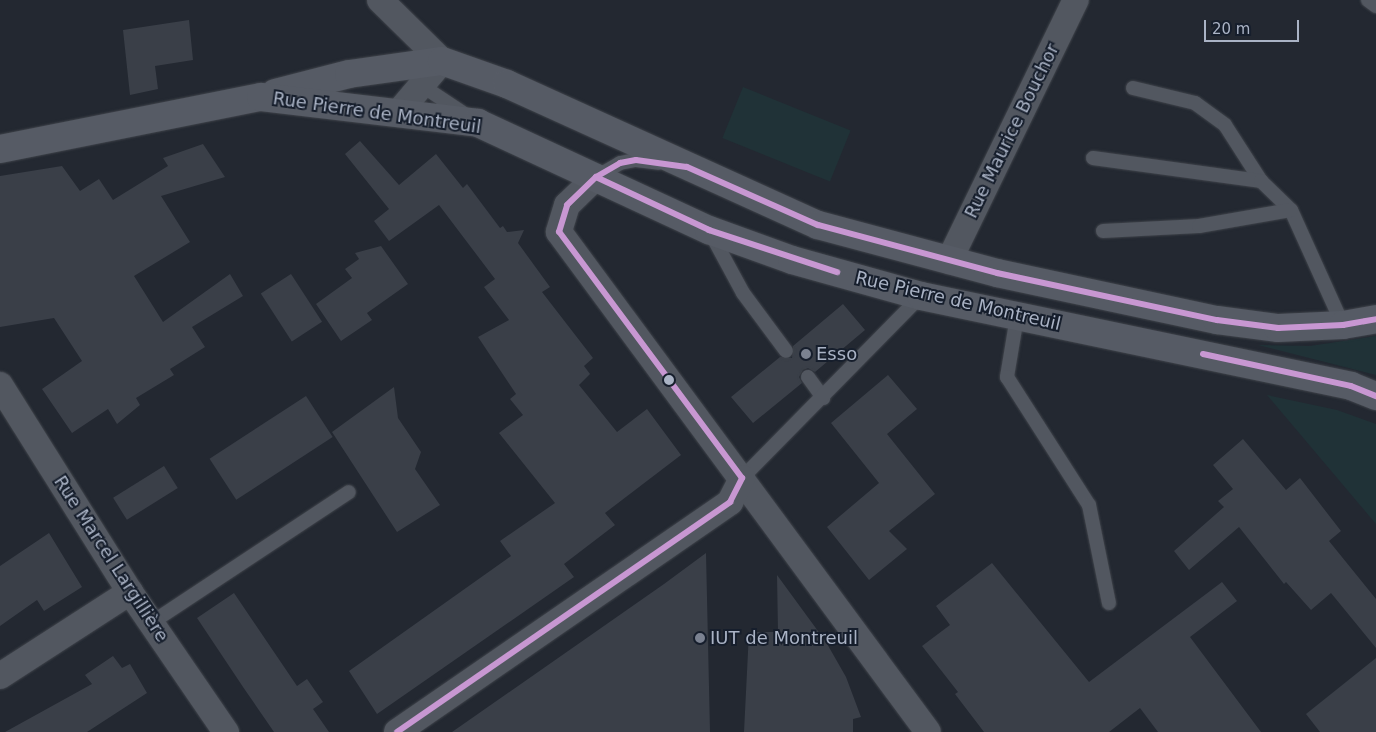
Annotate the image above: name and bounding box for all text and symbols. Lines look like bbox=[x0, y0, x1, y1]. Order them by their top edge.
scale bar bbox=[1206, 10, 1301, 42]
text: 20 m bbox=[1212, 20, 1250, 38]
street label: Rue Maurice Bouchor bbox=[960, 40, 1064, 222]
street label: Rue Pierre de Montreuil bbox=[271, 88, 483, 138]
street label: Rue Pierre de Montreuil bbox=[853, 267, 1063, 335]
place label: Esso bbox=[816, 343, 857, 365]
marker: Esso bbox=[800, 348, 812, 360]
unlabelled marker bbox=[664, 375, 674, 385]
street label: Rue Marcel Largillière bbox=[49, 472, 173, 646]
place label: IUT de Montreuil bbox=[710, 627, 858, 649]
marker: IUT de Montreuil bbox=[694, 632, 706, 644]

